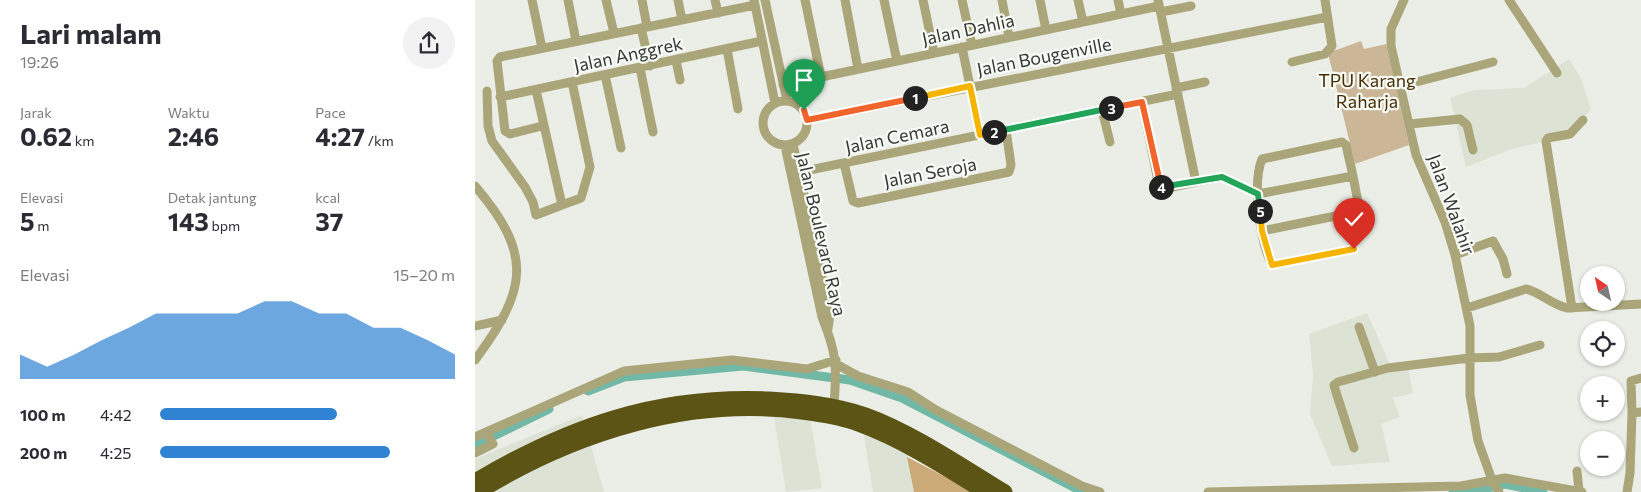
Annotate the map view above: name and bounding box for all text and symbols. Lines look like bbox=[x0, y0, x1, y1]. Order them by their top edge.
street label: Jalan Dahlia bbox=[920, 8, 1016, 50]
text: Lari malam bbox=[20, 16, 162, 50]
button: share bbox=[403, 17, 455, 69]
street label: Jalan Anggrek bbox=[572, 32, 685, 76]
street label: Jalan Bougenville bbox=[975, 32, 1113, 80]
text: 19:26 bbox=[20, 52, 59, 71]
pin bbox=[783, 59, 825, 110]
icon: arrive bbox=[790, 66, 818, 94]
park label: TPU Karang Raharja bbox=[1318, 69, 1416, 112]
pin: 1 bbox=[903, 86, 927, 110]
text: 1 bbox=[912, 90, 919, 107]
pin: 3 bbox=[1099, 96, 1123, 120]
text: 3 bbox=[1107, 100, 1116, 117]
text: Jarak bbox=[20, 104, 52, 121]
text: Waktu bbox=[168, 104, 210, 121]
text: Pace bbox=[315, 104, 346, 121]
street label: Jalan Cemara bbox=[843, 114, 951, 158]
pin: 2 bbox=[981, 120, 1007, 144]
text: 0.62 bbox=[20, 121, 72, 151]
text: 2:46 bbox=[168, 121, 219, 151]
text: 4:27 bbox=[315, 121, 365, 151]
text: 2 bbox=[991, 124, 998, 141]
text: km bbox=[72, 132, 95, 149]
text: /km bbox=[365, 132, 394, 149]
street label: Jalan Boulevard Raya bbox=[792, 150, 852, 318]
street label: Jalan Walahir bbox=[1424, 151, 1480, 257]
street label: Jalan Seroja bbox=[882, 152, 978, 192]
pin: 4 bbox=[1149, 174, 1173, 200]
text: 4 bbox=[1157, 179, 1166, 196]
text: Elevasi bbox=[20, 189, 63, 206]
text: Detak jantung bbox=[168, 189, 257, 206]
text: kcal bbox=[315, 189, 340, 206]
pin: 5 bbox=[1247, 198, 1273, 224]
pin bbox=[1333, 198, 1375, 249]
text: 5 bbox=[1256, 203, 1265, 220]
icon: check bbox=[1340, 205, 1368, 233]
text: 5 bbox=[20, 206, 35, 236]
text: 143 bbox=[168, 206, 209, 236]
text: 37 bbox=[315, 206, 343, 236]
text: m bbox=[35, 217, 49, 234]
text: bpm bbox=[209, 217, 240, 234]
text: Elevasi bbox=[20, 265, 70, 284]
text: 15–20 m bbox=[393, 265, 455, 284]
north arrow bbox=[1580, 266, 1625, 311]
map controls bbox=[1580, 266, 1625, 476]
button: locate bbox=[1580, 321, 1625, 366]
button: + bbox=[1580, 376, 1625, 421]
text: 100 m bbox=[20, 405, 66, 424]
text: 4:42 bbox=[100, 405, 132, 424]
button: − bbox=[1580, 431, 1625, 476]
text: 200 m bbox=[20, 443, 67, 462]
text: 4:25 bbox=[100, 443, 131, 462]

